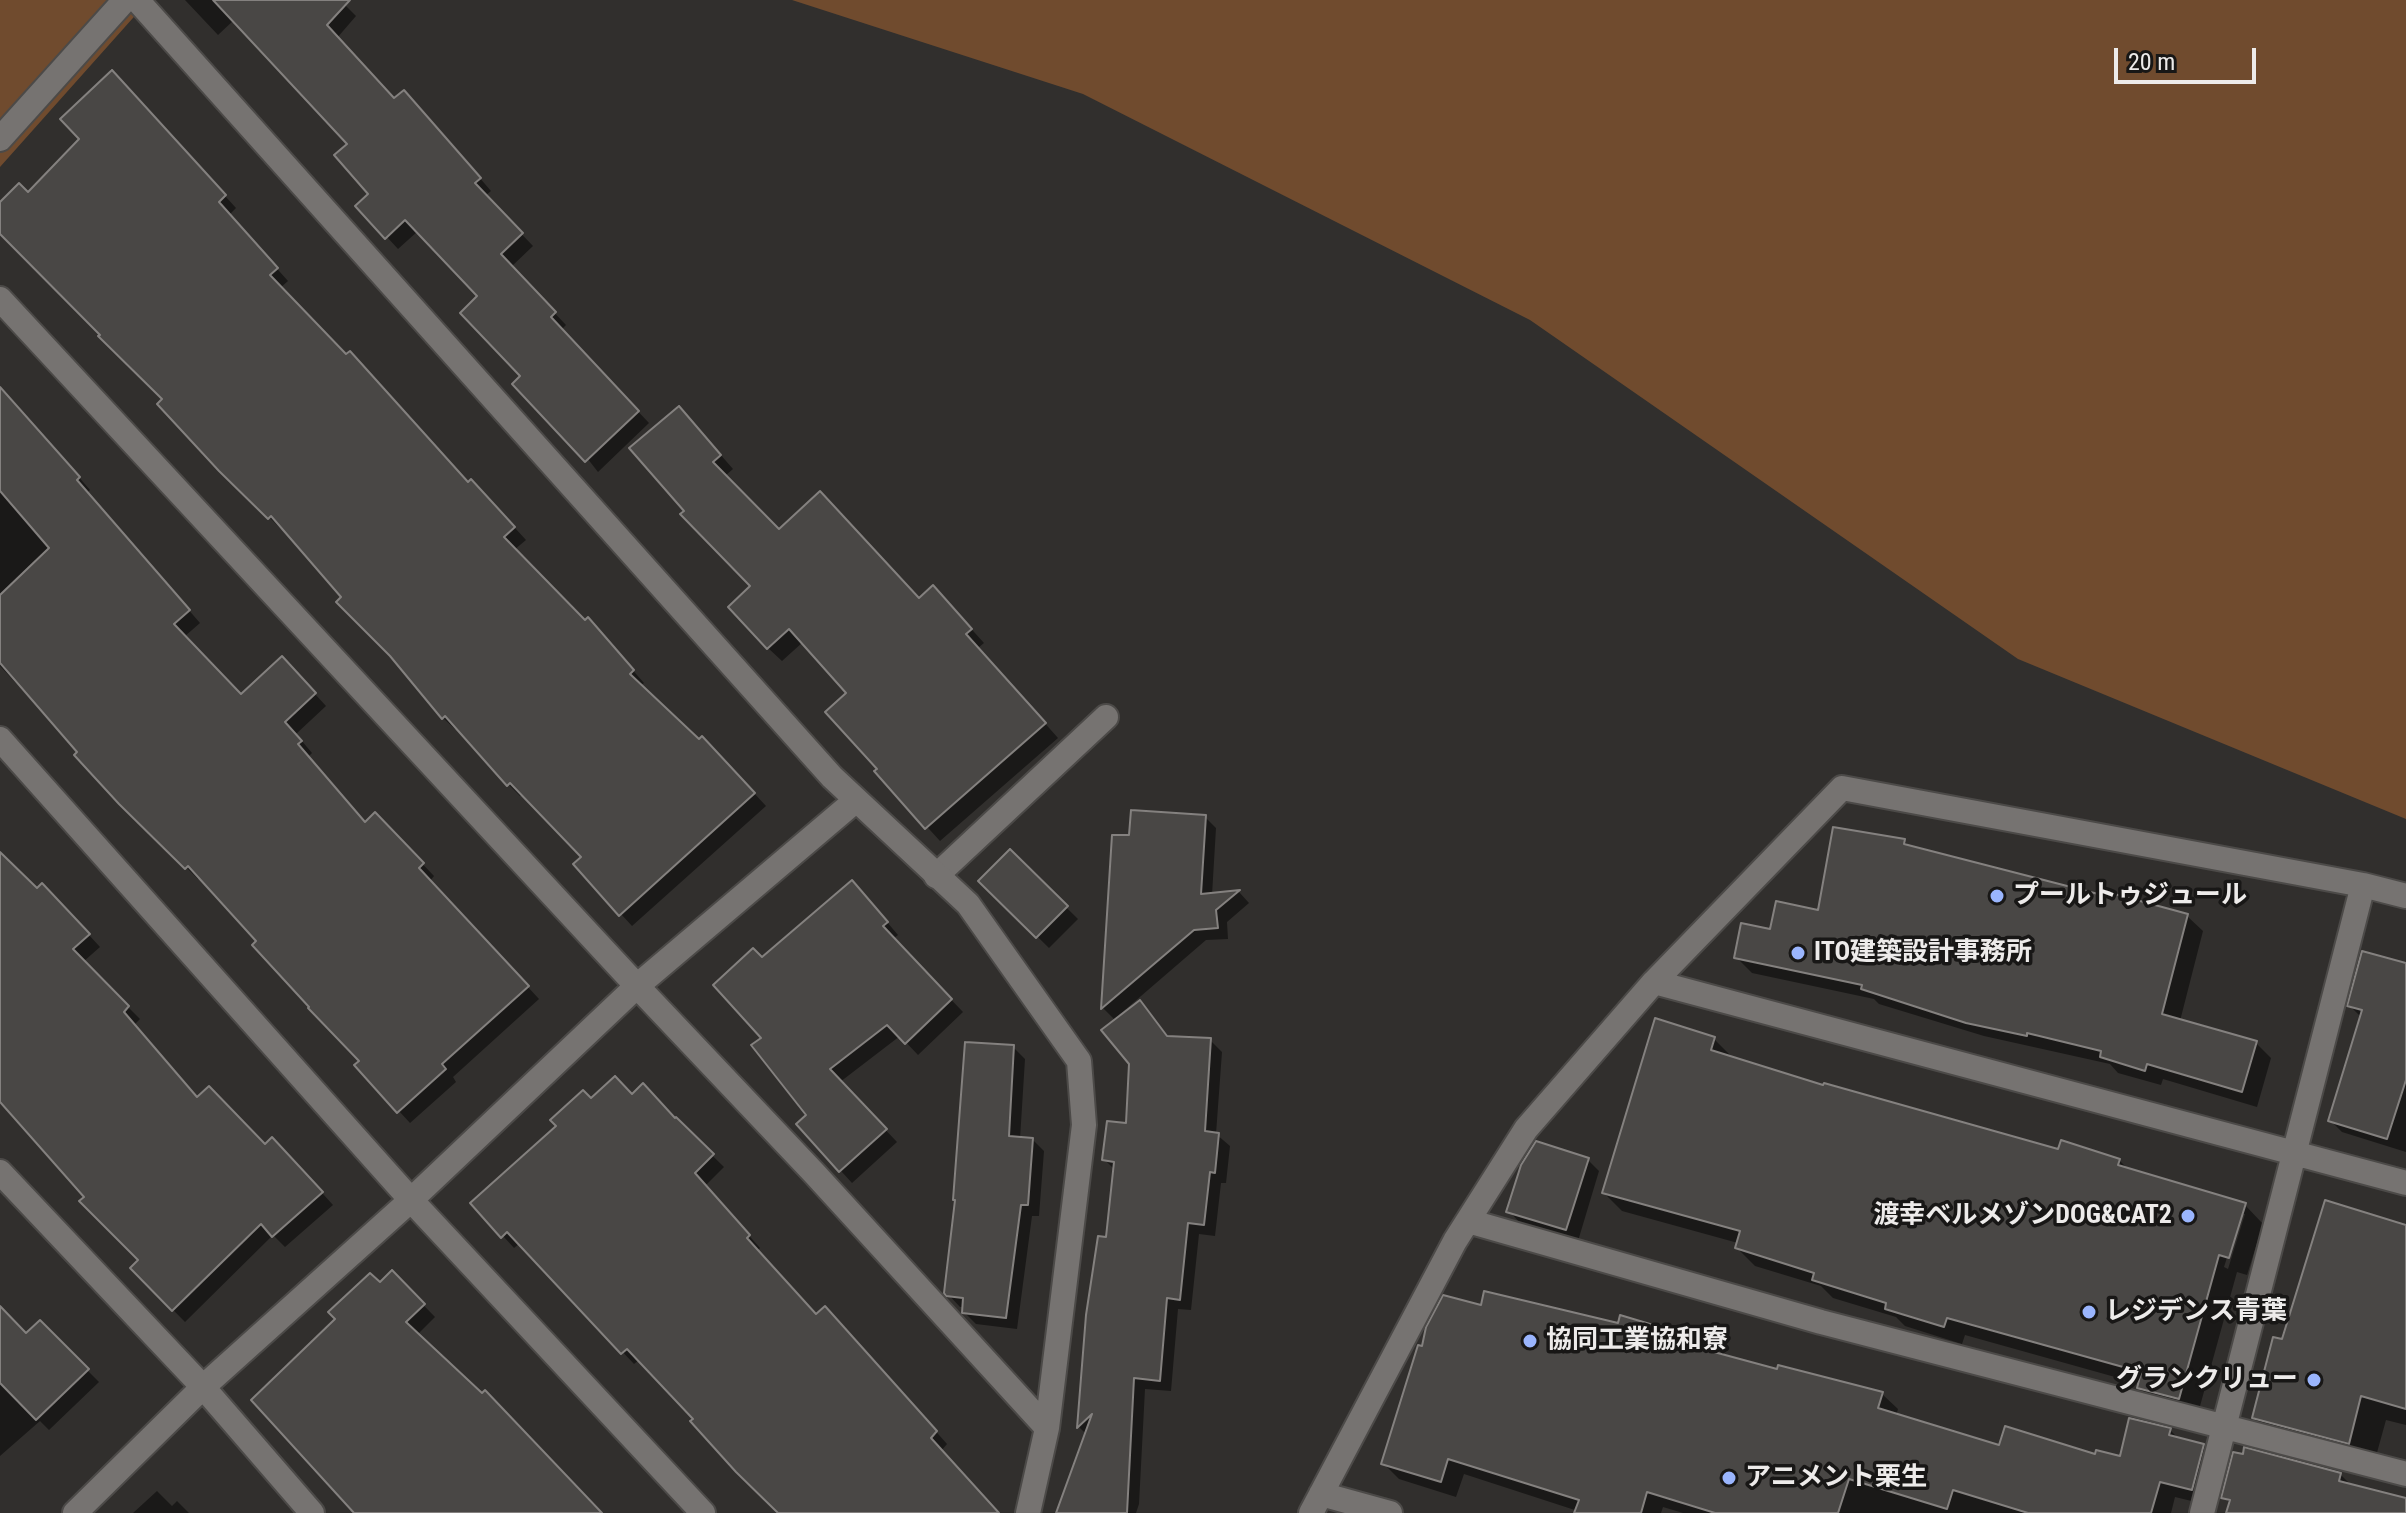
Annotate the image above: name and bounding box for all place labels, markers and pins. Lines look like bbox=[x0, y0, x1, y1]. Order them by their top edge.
place label: プールトゥジュール bbox=[2013, 880, 2247, 912]
marker: プールトゥジュール bbox=[1988, 887, 2006, 905]
place label: ITO建築設計事務所 bbox=[1814, 937, 2032, 969]
marker: ITO建築設計事務所 bbox=[1789, 944, 1807, 962]
place label: 渡幸ベルメゾンDOG&CAT2 bbox=[1873, 1200, 2172, 1232]
marker: 渡幸ベルメゾンDOG&CAT2 bbox=[2179, 1207, 2197, 1225]
place label: レジデンス青葉 bbox=[2105, 1296, 2287, 1328]
marker: レジデンス青葉 bbox=[2080, 1303, 2098, 1321]
place label: 協同工業協和寮 bbox=[1546, 1325, 1728, 1357]
marker: 協同工業協和寮 bbox=[1521, 1332, 1539, 1350]
place label: グランクリュー bbox=[2116, 1364, 2298, 1396]
marker: グランクリュー bbox=[2305, 1371, 2323, 1389]
place label: アニメント栗生 bbox=[1745, 1462, 1927, 1494]
marker: アニメント栗生 bbox=[1720, 1469, 1738, 1487]

